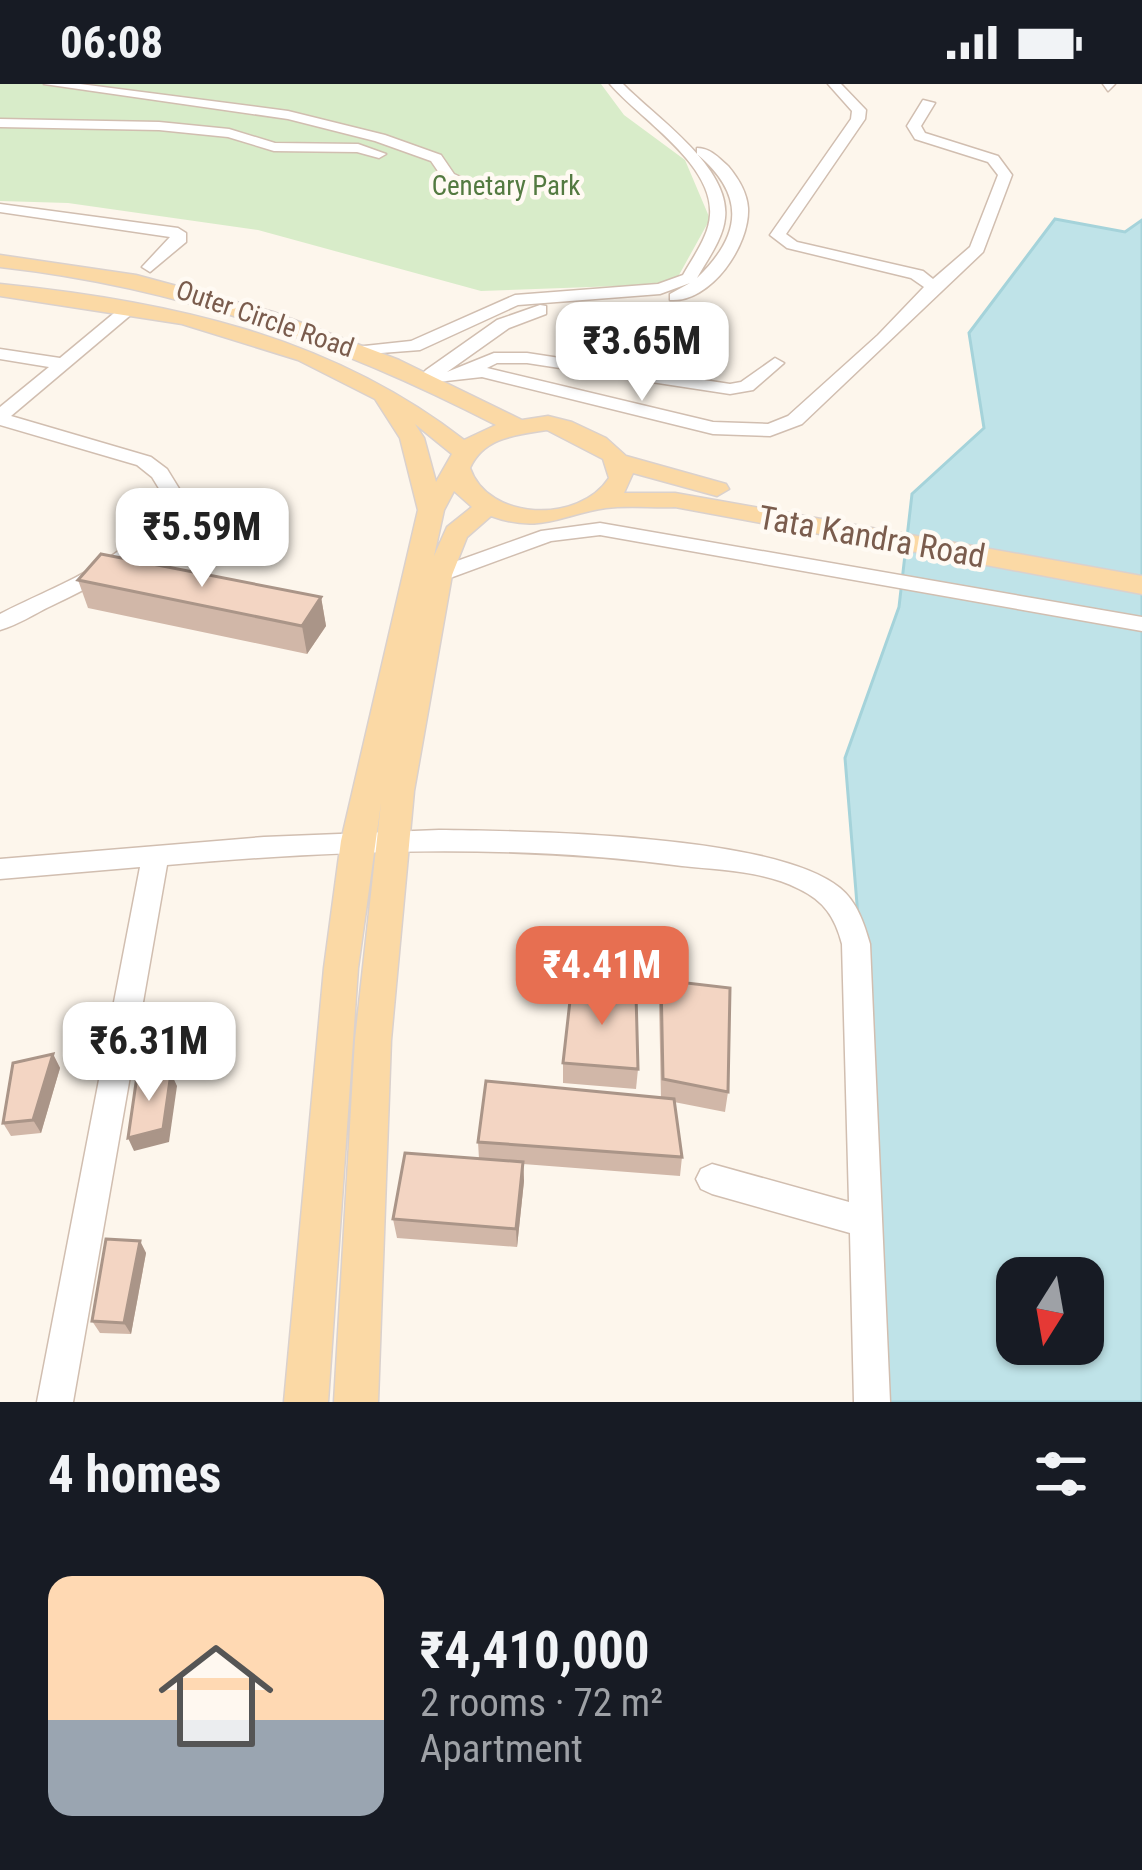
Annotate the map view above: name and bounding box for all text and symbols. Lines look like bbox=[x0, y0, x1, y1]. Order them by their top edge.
text: 06:08 bbox=[60, 16, 163, 69]
park label: Cenetary Park bbox=[432, 170, 580, 202]
street label: Outer Circle Road bbox=[172, 274, 358, 364]
pin: ₹3.65M bbox=[544, 302, 740, 404]
text: ₹3.65M bbox=[583, 318, 701, 364]
pin: ₹5.59M bbox=[104, 488, 300, 590]
street label: Tata Kandra Road bbox=[756, 497, 988, 576]
text: ₹5.59M bbox=[143, 504, 261, 550]
pin: ₹4.41M bbox=[504, 926, 700, 1028]
text: ₹4.41M bbox=[543, 942, 661, 988]
pin: ₹6.31M bbox=[51, 1002, 247, 1104]
text: ₹6.31M bbox=[90, 1018, 208, 1064]
north arrow bbox=[996, 1257, 1104, 1365]
map controls bbox=[996, 1257, 1104, 1365]
icon: filters bbox=[1028, 1441, 1094, 1507]
text: 4 homes bbox=[48, 1445, 221, 1504]
text: ₹4,410,000 bbox=[420, 1621, 650, 1680]
icon: home bbox=[144, 1624, 288, 1768]
text: 2 rooms · 72 m² bbox=[420, 1680, 663, 1726]
text: Apartment bbox=[420, 1726, 583, 1772]

